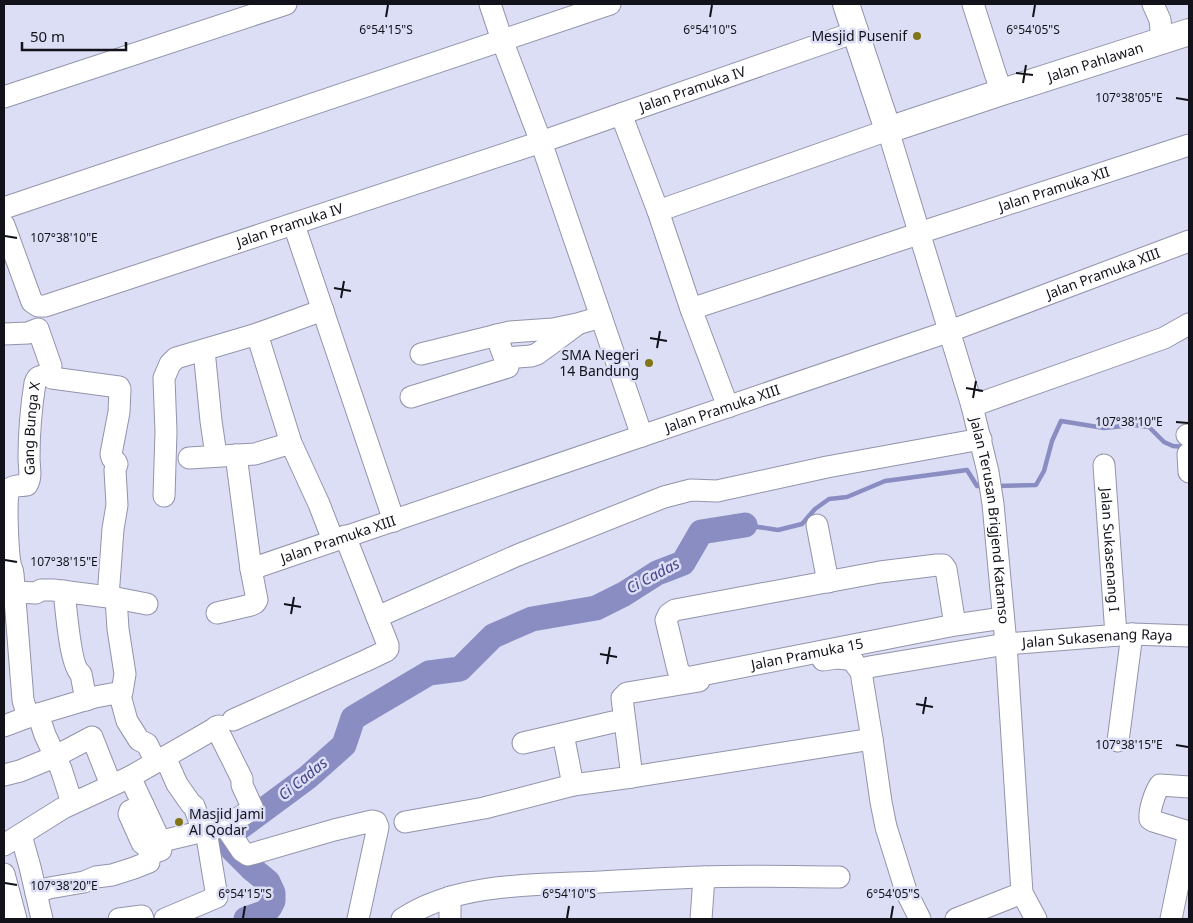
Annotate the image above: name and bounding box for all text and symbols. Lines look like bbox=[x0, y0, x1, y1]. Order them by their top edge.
scale bar bbox=[22, 20, 126, 52]
text: 6°54'15"S bbox=[359, 21, 413, 38]
text: 6°54'10"S bbox=[683, 21, 737, 38]
text: 6°54'05"S bbox=[1006, 21, 1060, 38]
text: 50 m bbox=[30, 26, 65, 46]
place label: Mesjid Pusenif bbox=[811, 26, 908, 45]
marker: Mesjid Pusenif bbox=[911, 30, 923, 42]
street label: Jalan Pahlawan bbox=[1043, 37, 1145, 86]
street label: Jalan Pramuka IV bbox=[635, 61, 748, 117]
text: 107°38'05"E bbox=[1095, 89, 1163, 106]
street label: Jalan Pramuka XII bbox=[994, 161, 1112, 216]
street label: Jalan Pramuka IV bbox=[232, 198, 346, 252]
text: 107°38'10"E bbox=[30, 229, 98, 246]
street label: Jalan Pramuka XIII bbox=[1041, 243, 1163, 304]
place label: SMA Negeri 14 Bandung bbox=[559, 345, 639, 380]
marker: SMA Negeri 14 Bandung bbox=[643, 357, 655, 369]
street label: Gang Bunga X bbox=[19, 380, 44, 476]
street label: Jalan Pramuka XIII bbox=[660, 380, 783, 437]
street label: Jalan Terusan Brigjend Katamso bbox=[966, 413, 1014, 625]
text: 107°38'10"E bbox=[1095, 413, 1163, 430]
street label: Jalan Sukasenang I bbox=[1097, 485, 1124, 613]
street label: Jalan Pramuka XIII bbox=[276, 510, 398, 568]
text: 107°38'15"E bbox=[30, 553, 98, 570]
water label: Ci Cadas bbox=[622, 553, 683, 597]
street label: Jalan Sukasenang Raya bbox=[1019, 624, 1173, 652]
street label: Jalan Pramuka 15 bbox=[747, 633, 865, 674]
text: 107°38'15"E bbox=[1095, 736, 1163, 753]
water label: Ci Cadas bbox=[274, 752, 331, 804]
place label: Masjid Jami Al Qodar bbox=[189, 804, 264, 839]
marker: Masjid Jami Al Qodar bbox=[173, 816, 185, 828]
text: 107°38'20"E bbox=[30, 877, 98, 894]
text: 6°54'15"S bbox=[218, 885, 272, 902]
text: 6°54'10"S bbox=[542, 885, 596, 902]
text: 6°54'05"S bbox=[866, 885, 920, 902]

